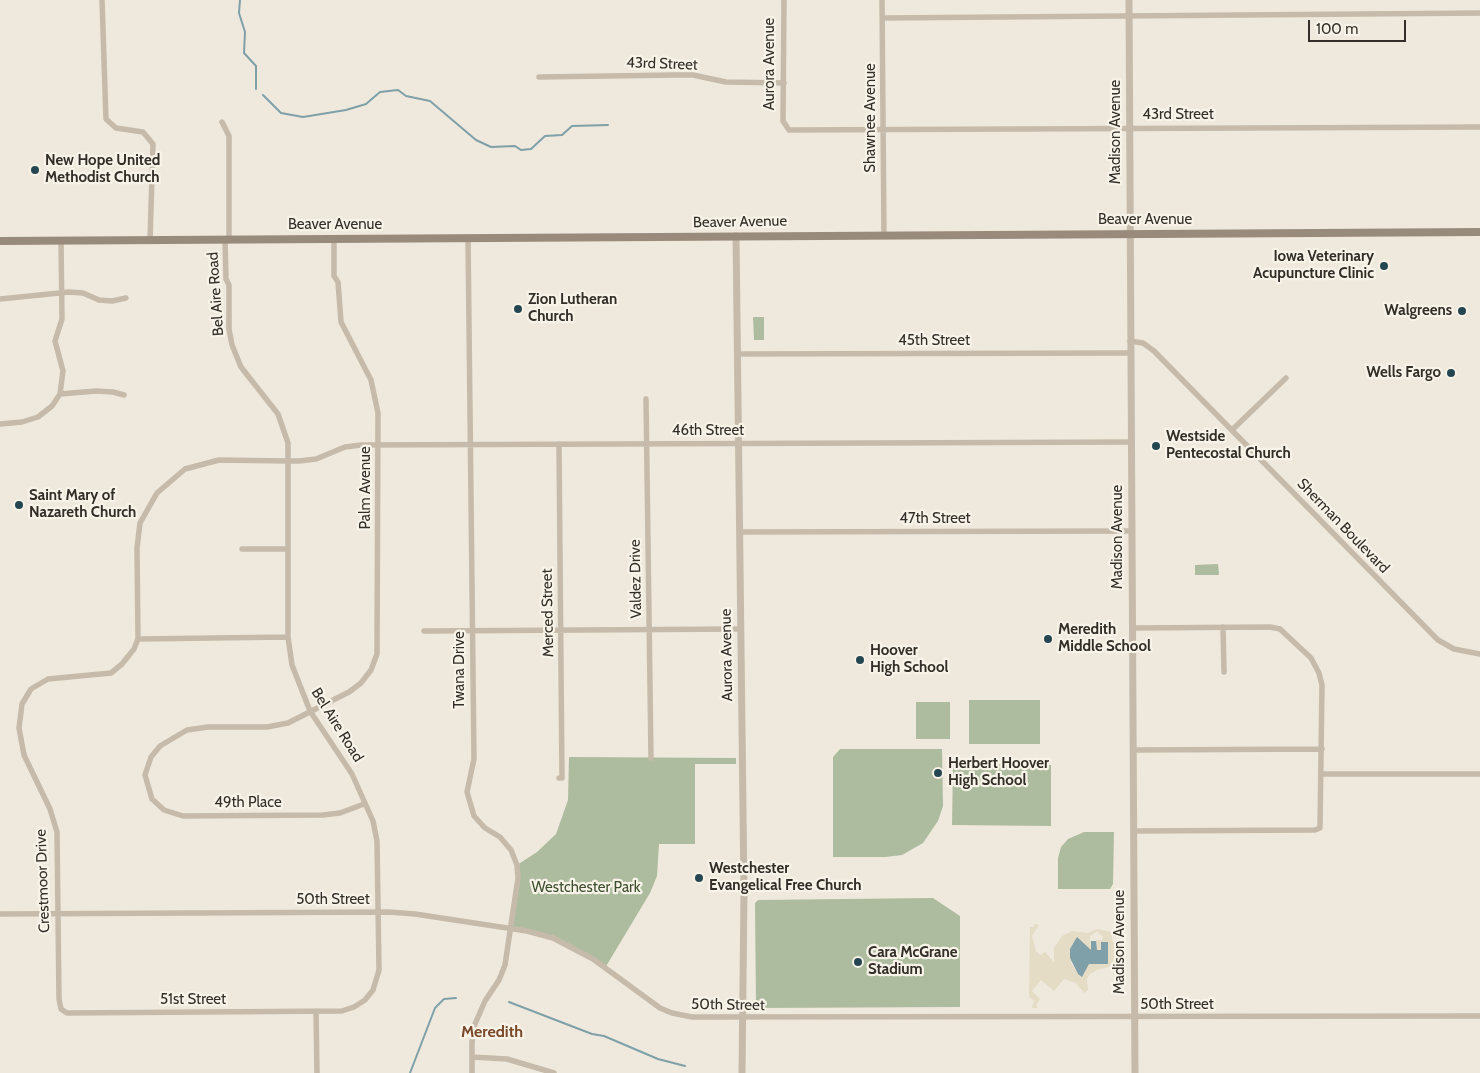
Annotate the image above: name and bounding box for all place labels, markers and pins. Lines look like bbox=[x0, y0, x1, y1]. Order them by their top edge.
place label: New Hope United Methodist Church bbox=[45, 152, 160, 187]
marker: New Hope United Methodist Church bbox=[29, 164, 41, 176]
place label: Iowa Veterinary Acupuncture Clinic bbox=[1253, 248, 1374, 283]
marker: Iowa Veterinary Acupuncture Clinic bbox=[1378, 260, 1390, 272]
place label: Zion Lutheran Church bbox=[528, 291, 617, 326]
place label: Walgreens bbox=[1384, 302, 1452, 320]
marker: Zion Lutheran Church bbox=[512, 303, 524, 315]
marker: Walgreens bbox=[1456, 305, 1468, 317]
place label: Wells Fargo bbox=[1366, 364, 1441, 382]
marker: Wells Fargo bbox=[1445, 367, 1457, 379]
place label: Westside Pentecostal Church bbox=[1166, 428, 1291, 463]
marker: Westside Pentecostal Church bbox=[1150, 440, 1162, 452]
place label: Saint Mary of Nazareth Church bbox=[29, 487, 136, 522]
marker: Saint Mary of Nazareth Church bbox=[13, 499, 25, 511]
place label: Meredith Middle School bbox=[1058, 621, 1151, 656]
marker: Meredith Middle School bbox=[1042, 633, 1054, 645]
place label: Hoover High School bbox=[870, 642, 948, 677]
marker: Hoover High School bbox=[854, 654, 866, 666]
place label: Herbert Hoover High School bbox=[948, 755, 1049, 790]
marker: Herbert Hoover High School bbox=[932, 767, 944, 779]
place label: Westchester Evangelical Free Church bbox=[709, 860, 861, 895]
marker: Westchester Evangelical Free Church bbox=[693, 872, 705, 884]
place label: Cara McGrane Stadium bbox=[868, 944, 957, 979]
marker: Cara McGrane Stadium bbox=[852, 956, 864, 968]

